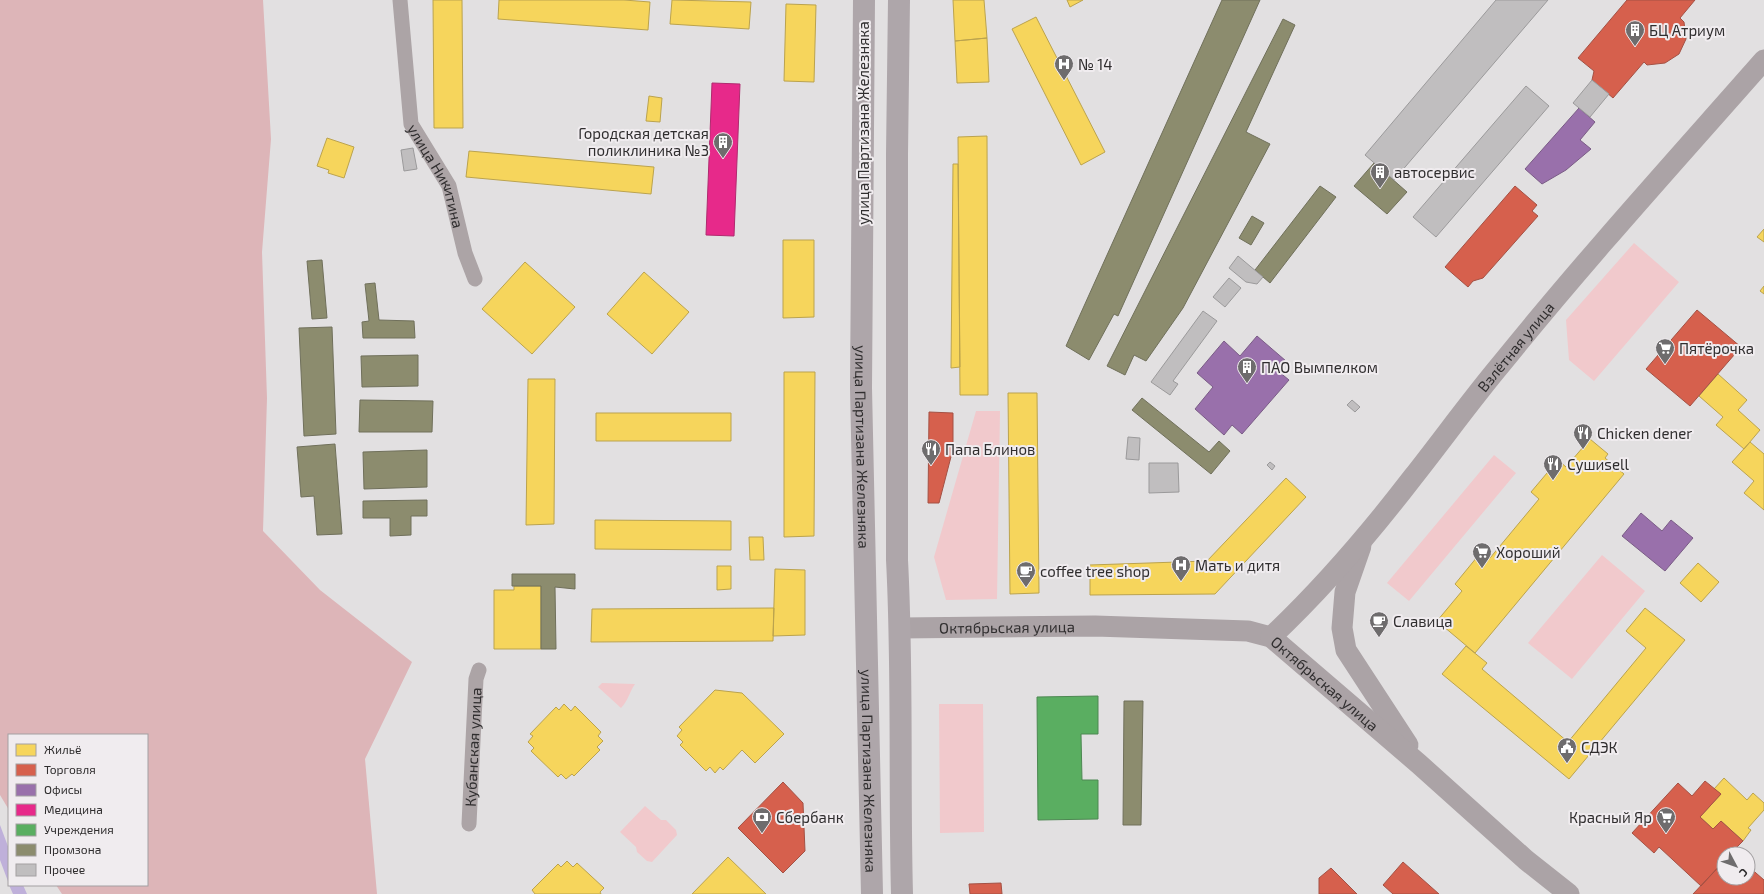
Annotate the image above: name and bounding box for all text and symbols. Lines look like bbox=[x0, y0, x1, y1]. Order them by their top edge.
building icon: БЦ Атриум bbox=[1624, 19, 1646, 47]
street label: улица Партизана Железняка bbox=[854, 21, 873, 225]
place label: БЦ Атриум bbox=[1649, 21, 1725, 40]
hospital icon: № 14 bbox=[1053, 53, 1075, 81]
place label: № 14 bbox=[1078, 55, 1113, 73]
street label: улица Никитина bbox=[403, 121, 468, 230]
place label: Городская детская поликлиника №3 bbox=[578, 124, 709, 159]
building icon: Городская детская поликлиника №3 bbox=[712, 131, 734, 159]
building icon: автосервис bbox=[1369, 161, 1391, 189]
place label: автосервис bbox=[1394, 163, 1475, 181]
street label: Взлётная улица bbox=[1473, 298, 1558, 395]
supermarket icon: Пятёрочка bbox=[1654, 337, 1676, 365]
place label: Пятёрочка bbox=[1679, 339, 1754, 357]
street label: улица Партизана Железняка bbox=[851, 345, 873, 549]
building icon: ПАО Вымпелком bbox=[1236, 356, 1258, 384]
place label: ПАО Вымпелком bbox=[1261, 358, 1378, 376]
restaurant icon: Chicken dener bbox=[1572, 422, 1594, 450]
place label: Chicken dener bbox=[1597, 424, 1692, 442]
restaurant icon: Папа Блинов bbox=[920, 438, 942, 466]
place label: Папа Блинов bbox=[945, 440, 1035, 458]
restaurant icon: Сушиsell bbox=[1542, 453, 1564, 481]
place label: Сушиsell bbox=[1567, 455, 1629, 474]
supermarket icon: Хороший bbox=[1471, 541, 1493, 569]
place label: Хороший bbox=[1496, 543, 1561, 561]
hospital icon: Мать и дитя bbox=[1170, 554, 1192, 582]
place label: Мать и дитя bbox=[1195, 556, 1280, 574]
cafe icon: coffee tree shop bbox=[1015, 560, 1037, 588]
place label: coffee tree shop bbox=[1040, 562, 1150, 580]
cafe icon: Славица bbox=[1368, 610, 1390, 638]
place label: Славица bbox=[1393, 612, 1453, 630]
street label: Октябрьская улица bbox=[939, 617, 1075, 637]
street label: Октябрьская улица bbox=[1268, 632, 1382, 734]
street label: улица Партизана Железняка bbox=[857, 669, 881, 873]
street label: Кубанская улица bbox=[461, 687, 485, 807]
legend bbox=[8, 734, 148, 886]
public building icon: СДЭК bbox=[1556, 736, 1578, 764]
place label: СДЭК bbox=[1581, 738, 1618, 756]
text: Жильё bbox=[44, 742, 81, 756]
text: Торговля bbox=[44, 762, 96, 776]
text: Офисы bbox=[44, 782, 82, 796]
text: Медицина bbox=[44, 802, 103, 816]
bank icon: Сбербанк bbox=[751, 806, 773, 834]
supermarket icon: Красный Яр bbox=[1655, 806, 1677, 834]
place label: Сбербанк bbox=[776, 808, 844, 826]
place label: Красный Яр bbox=[1569, 808, 1652, 826]
text: Учреждения bbox=[44, 822, 114, 836]
text: Промзона bbox=[44, 842, 101, 856]
north arrow bbox=[1716, 846, 1756, 886]
text: Прочее bbox=[44, 862, 85, 876]
text: С bbox=[1737, 866, 1751, 880]

